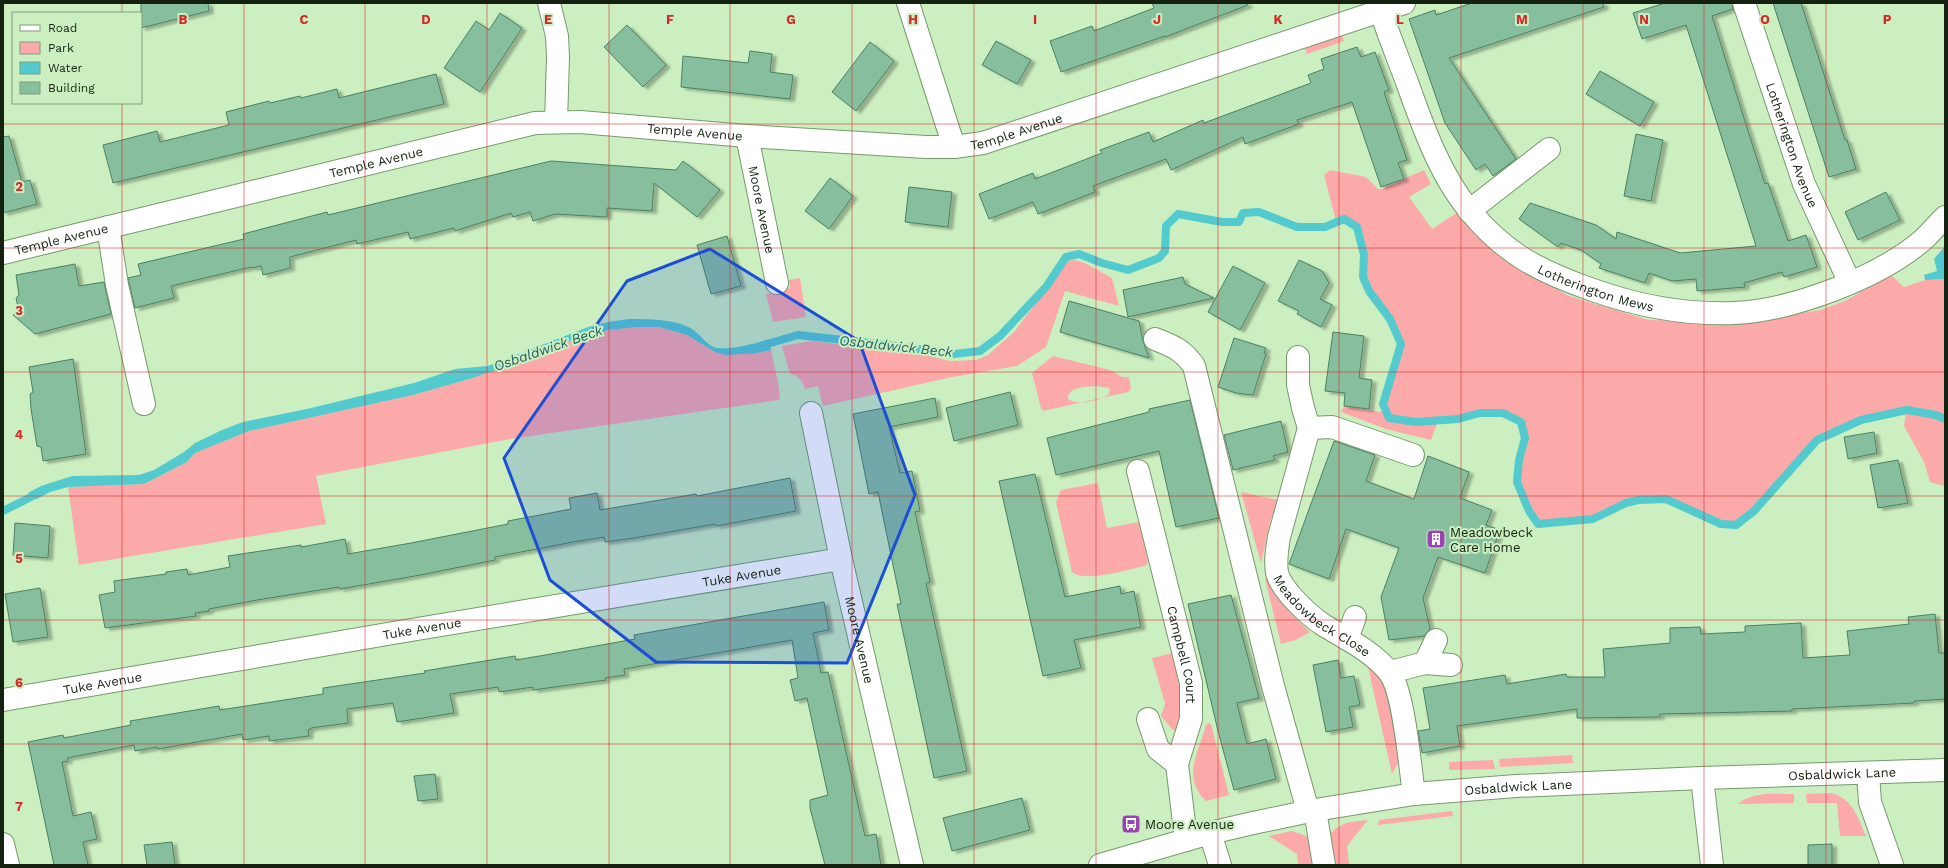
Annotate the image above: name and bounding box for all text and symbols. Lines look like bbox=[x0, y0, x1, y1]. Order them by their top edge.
legend bbox=[12, 12, 142, 104]
text: B bbox=[179, 12, 188, 27]
text: C bbox=[300, 12, 309, 27]
text: D bbox=[421, 12, 431, 27]
text: E bbox=[544, 12, 552, 27]
text: F bbox=[666, 12, 674, 27]
text: G bbox=[786, 12, 796, 27]
text: H bbox=[908, 12, 918, 27]
text: I bbox=[1033, 12, 1037, 27]
text: J bbox=[1153, 12, 1161, 27]
text: K bbox=[1273, 12, 1283, 27]
text: L bbox=[1396, 12, 1404, 27]
text: M bbox=[1516, 12, 1528, 27]
text: N bbox=[1639, 12, 1649, 27]
text: O bbox=[1760, 12, 1770, 27]
text: P bbox=[1883, 12, 1892, 27]
text: Road bbox=[48, 21, 77, 35]
text: Park bbox=[48, 41, 74, 55]
text: Water bbox=[48, 61, 83, 75]
text: Building bbox=[48, 81, 95, 95]
street label: Lotherington Avenue bbox=[1763, 81, 1821, 210]
street label: Temple Avenue bbox=[969, 110, 1064, 152]
street label: Temple Avenue bbox=[646, 120, 743, 143]
street label: Temple Avenue bbox=[328, 143, 424, 181]
street label: Moore Avenue bbox=[746, 164, 778, 255]
text: 2 bbox=[15, 179, 23, 194]
street label: Temple Avenue bbox=[13, 220, 110, 257]
street label: Lotherington Mews bbox=[1535, 261, 1655, 314]
text: 3 bbox=[15, 303, 23, 318]
water label: Osbaldwick Beck bbox=[491, 322, 605, 374]
water label: Osbaldwick Beck bbox=[838, 332, 954, 360]
text: 4 bbox=[15, 427, 24, 442]
place label: Meadowbeck Care Home bbox=[1450, 525, 1533, 555]
building icon: Meadowbeck Care Home bbox=[1425, 528, 1447, 550]
text: 5 bbox=[15, 551, 23, 566]
street label: Tuke Avenue bbox=[701, 562, 782, 589]
street label: Meadowbeck Close bbox=[1271, 572, 1373, 659]
street label: Moore Avenue bbox=[842, 595, 877, 685]
street label: Campbell Court bbox=[1164, 604, 1199, 704]
street label: Tuke Avenue bbox=[381, 614, 462, 642]
street label: Tuke Avenue bbox=[62, 669, 143, 697]
text: 6 bbox=[15, 675, 23, 690]
street label: Osbaldwick Lane bbox=[1788, 764, 1896, 783]
street label: Osbaldwick Lane bbox=[1464, 776, 1573, 798]
text: 7 bbox=[15, 799, 23, 814]
bus stop icon: Moore Avenue bbox=[1120, 813, 1142, 835]
place label: Moore Avenue bbox=[1145, 817, 1234, 832]

